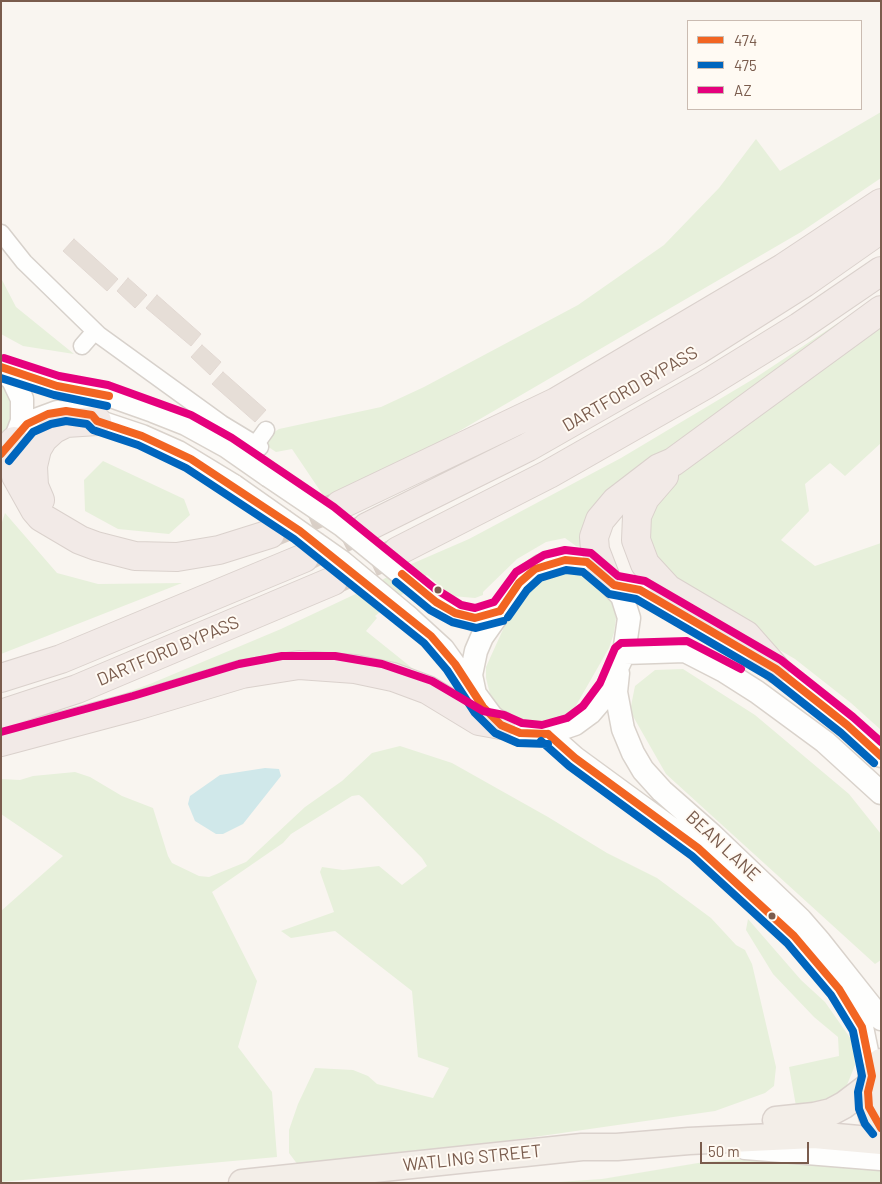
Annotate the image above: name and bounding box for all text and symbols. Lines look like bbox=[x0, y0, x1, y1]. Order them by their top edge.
legend bbox=[687, 20, 862, 110]
text: 474 bbox=[734, 31, 757, 49]
text: 475 bbox=[734, 56, 757, 74]
text: AZ bbox=[734, 81, 752, 99]
street label: DARTFORD BYPASS bbox=[559, 342, 701, 436]
unlabelled marker bbox=[433, 585, 443, 595]
street label: DARTFORD BYPASS bbox=[94, 611, 242, 691]
street label: BEAN LANE bbox=[681, 806, 765, 886]
unlabelled marker bbox=[767, 911, 777, 921]
scale bar bbox=[702, 1132, 811, 1164]
street label: WATLING STREET bbox=[402, 1140, 542, 1176]
text: 50 m bbox=[708, 1142, 740, 1160]

